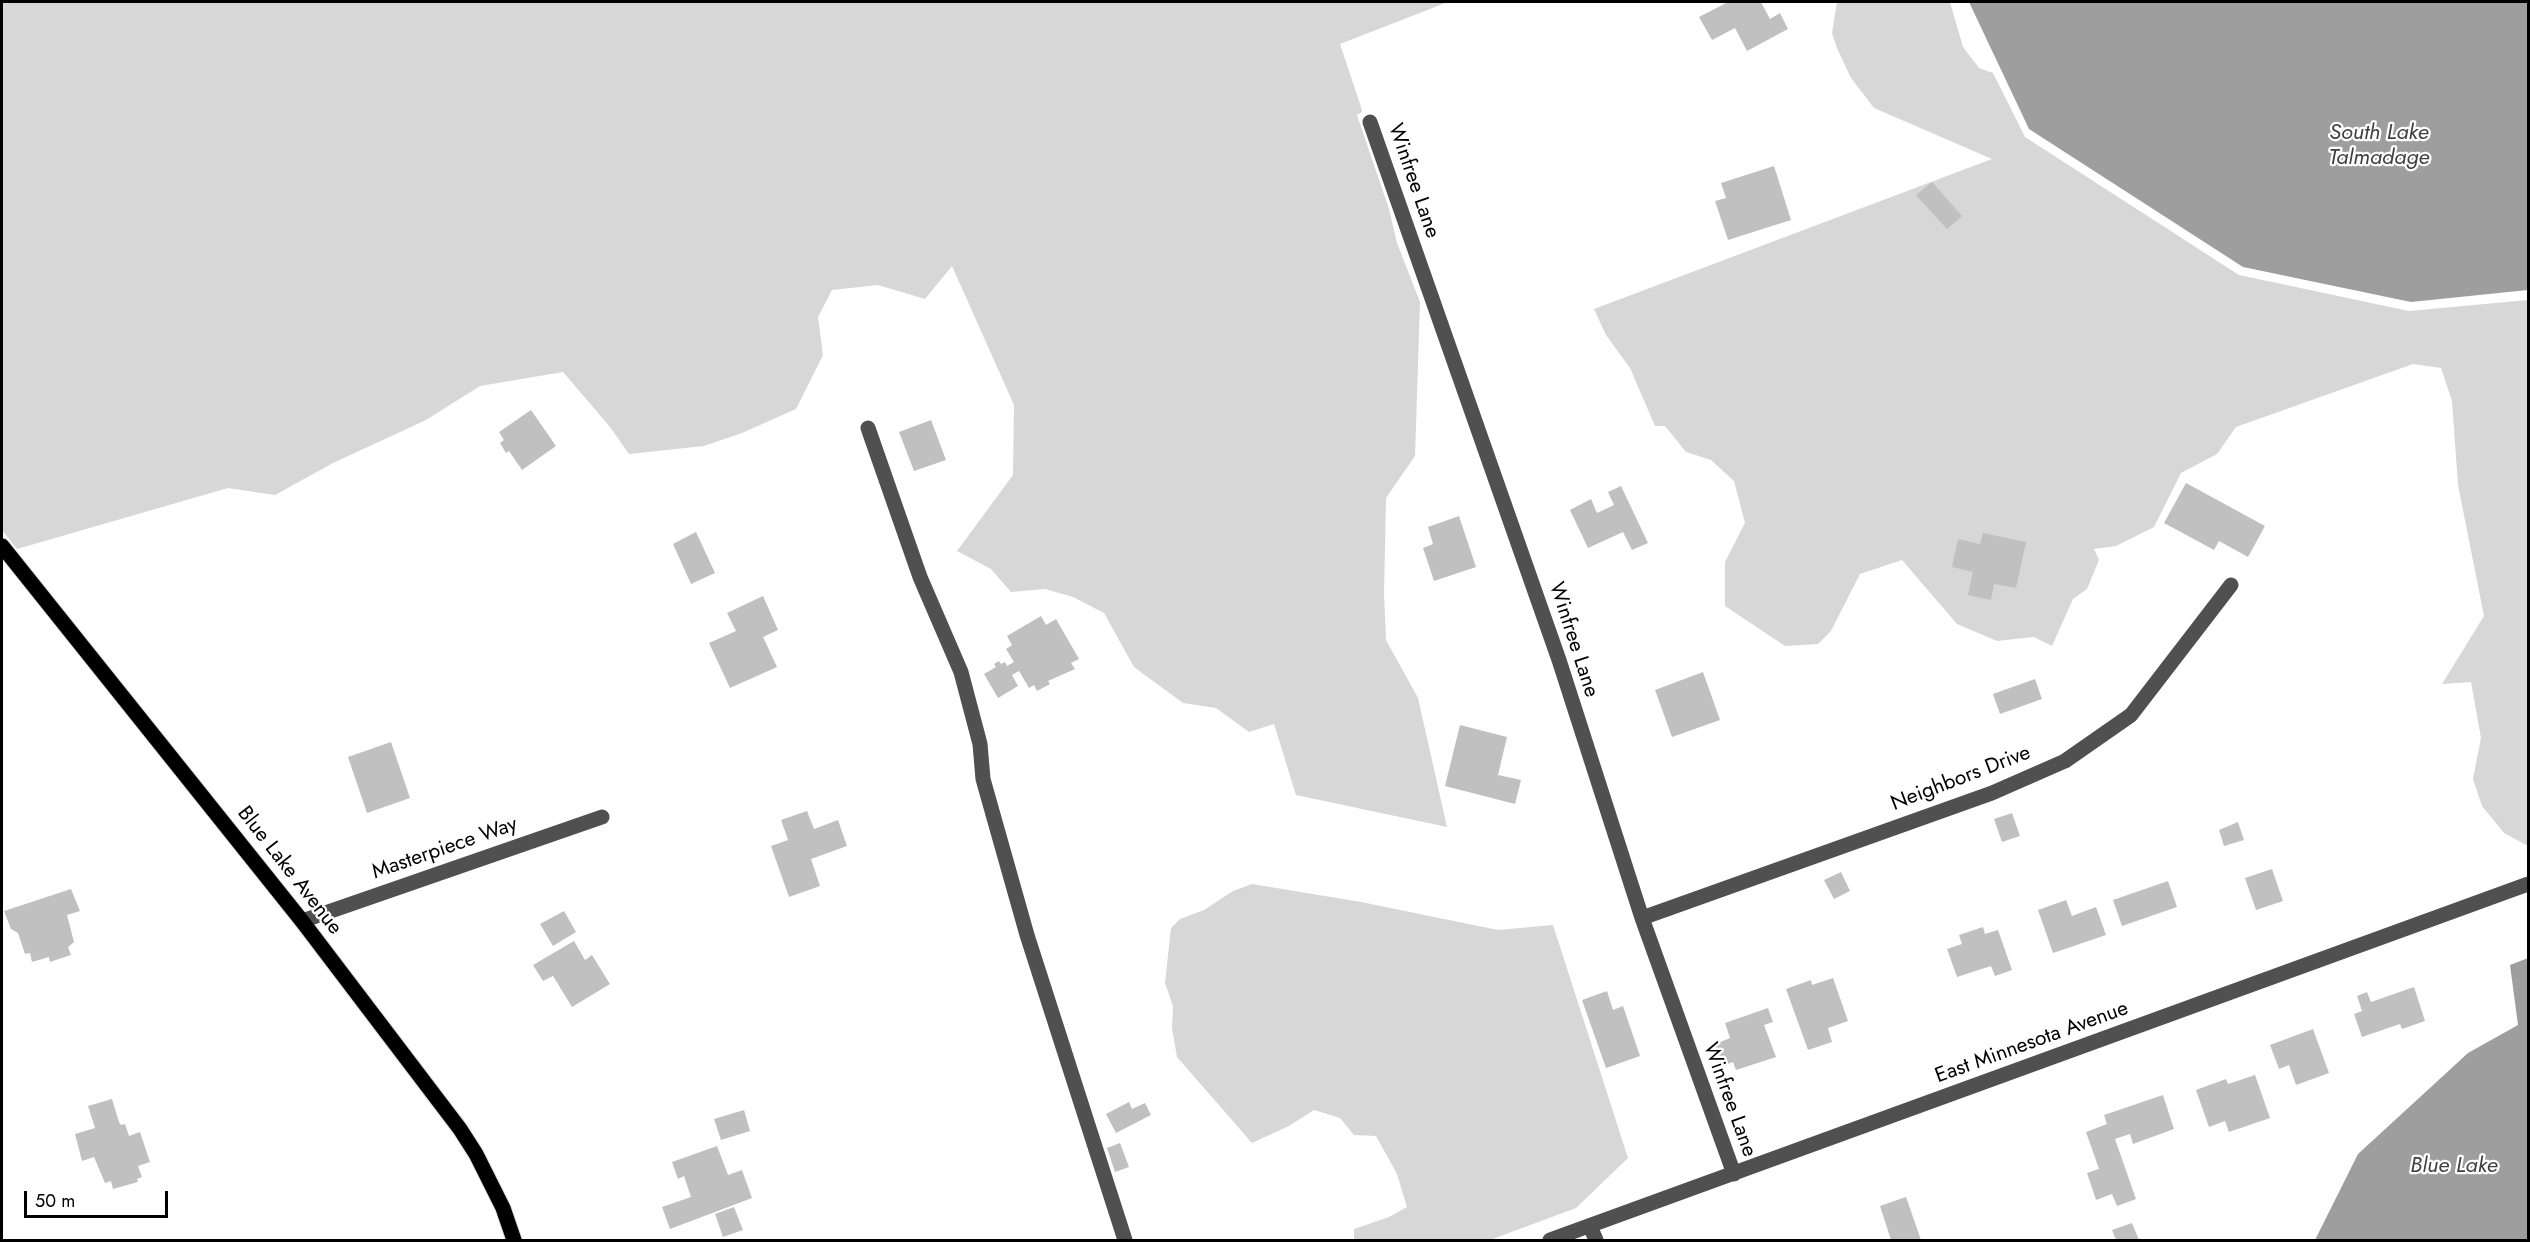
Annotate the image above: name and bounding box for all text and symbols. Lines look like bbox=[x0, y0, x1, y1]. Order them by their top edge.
street label: Winfree Lane bbox=[1382, 120, 1444, 242]
water label: South Lake Talmadage bbox=[2328, 121, 2430, 172]
street label: Winfree Lane bbox=[1543, 579, 1603, 701]
street label: Neighbors Drive bbox=[1888, 741, 2034, 817]
street label: Blue Lake Avenue bbox=[231, 802, 347, 940]
street label: Masterpiece Way bbox=[369, 812, 521, 886]
street label: East Minnesota Avenue bbox=[1932, 996, 2132, 1090]
street label: Winfree Lane bbox=[1697, 1040, 1761, 1160]
water label: Blue Lake bbox=[2410, 1154, 2498, 1180]
scale bar bbox=[27, 1179, 171, 1217]
text: 50 m bbox=[35, 1188, 75, 1214]

